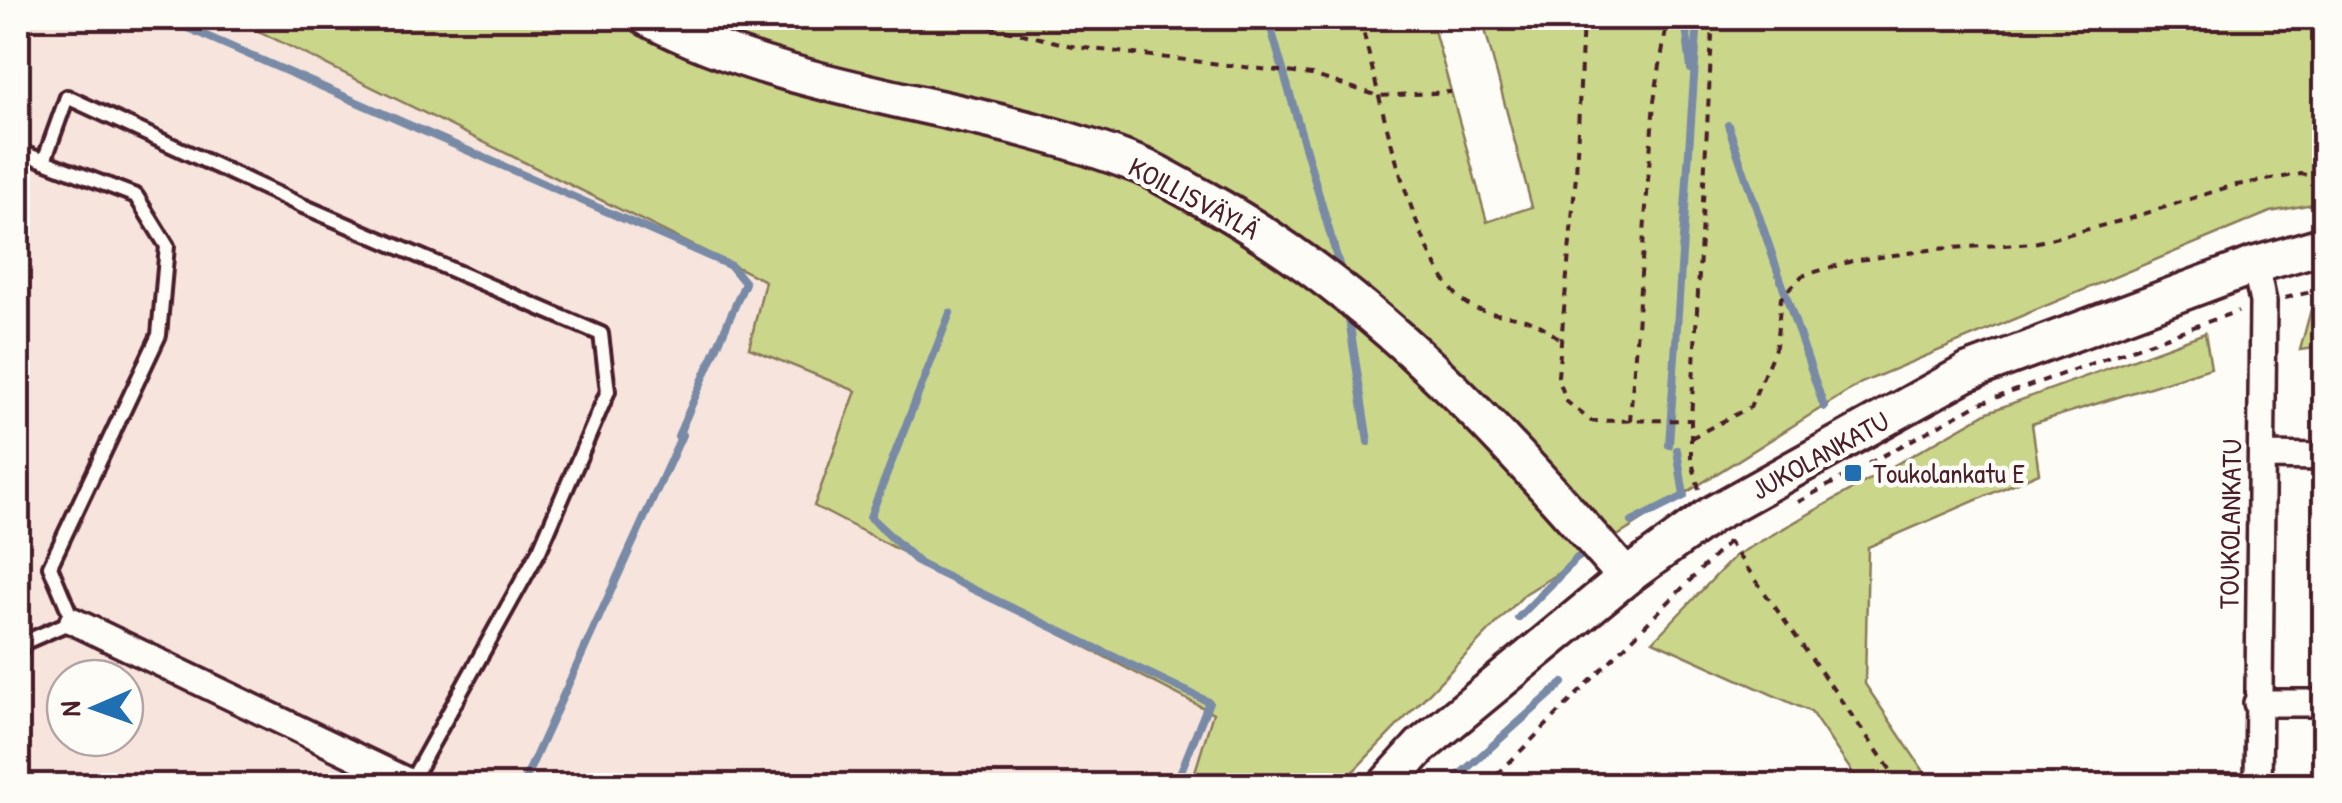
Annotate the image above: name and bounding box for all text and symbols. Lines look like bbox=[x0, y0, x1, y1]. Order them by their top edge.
street label: KOILLISVÄYLÄ bbox=[1122, 148, 1266, 248]
street label: JUKOLANKATU bbox=[1744, 402, 1896, 508]
street label: TOUKOLANKATU bbox=[2210, 439, 2250, 609]
place label: Toukolankatu E bbox=[1873, 454, 2025, 492]
marker: Toukolankatu E bbox=[1842, 462, 1864, 484]
north arrow bbox=[45, 658, 145, 758]
text: N bbox=[51, 701, 89, 717]

